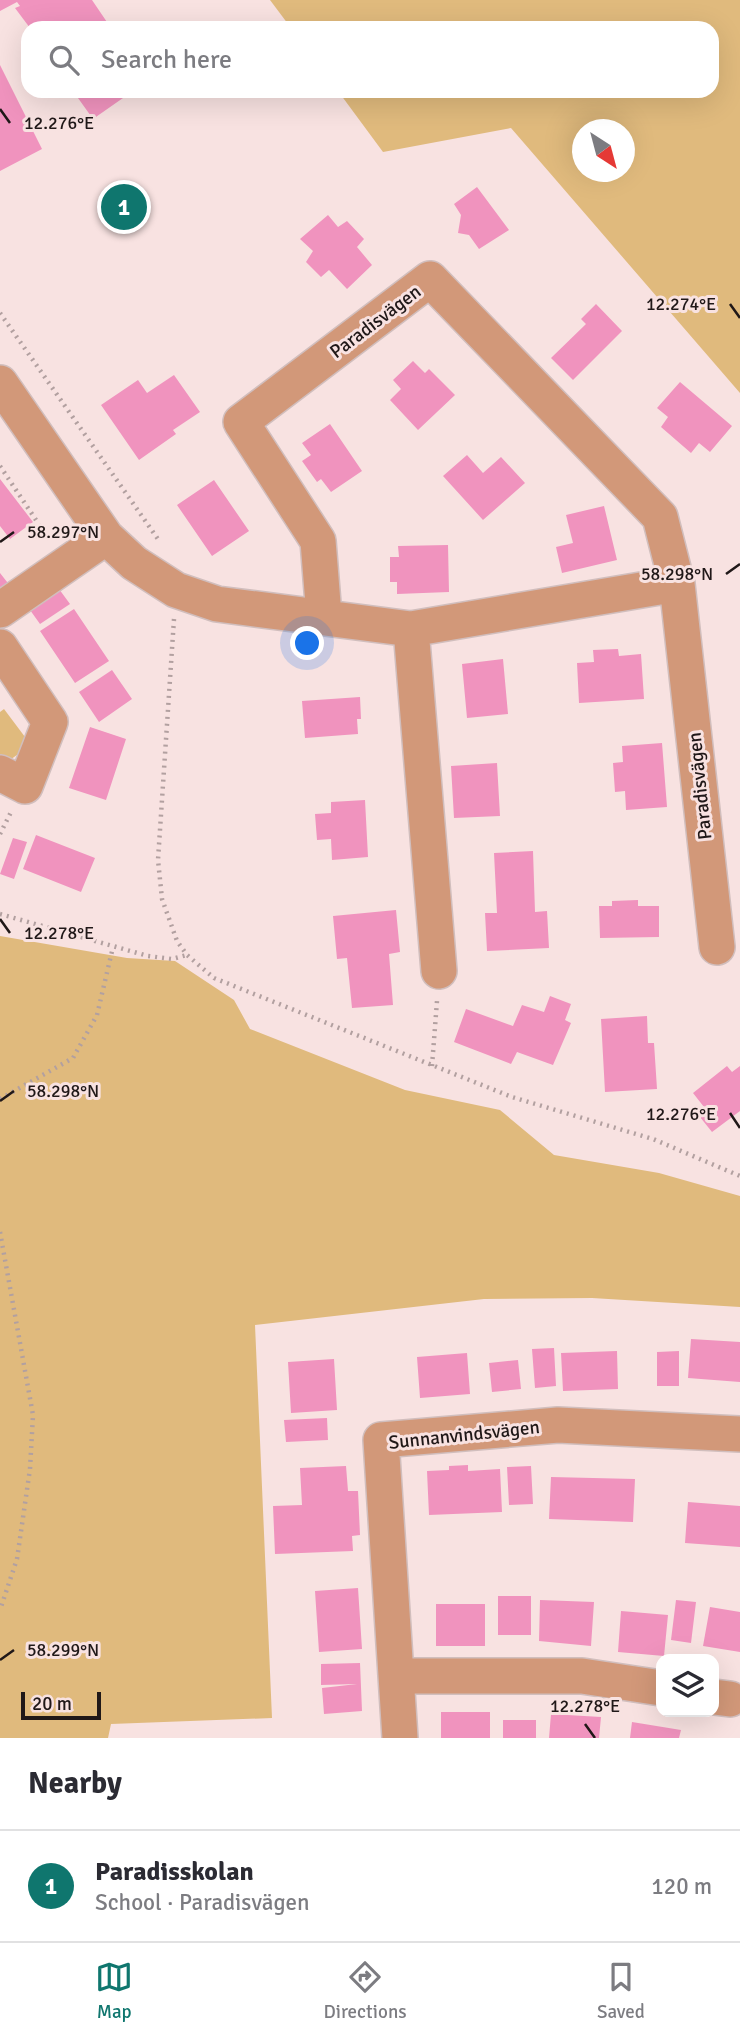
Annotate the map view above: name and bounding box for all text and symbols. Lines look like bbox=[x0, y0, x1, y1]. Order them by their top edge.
search box bbox=[21, 21, 719, 98]
icon: search bbox=[45, 41, 83, 79]
text: Search here bbox=[101, 44, 232, 76]
text: 12.276°E bbox=[24, 112, 94, 134]
north arrow bbox=[572, 119, 635, 182]
pin: 1 bbox=[101, 181, 147, 233]
street label: Paradisvägen bbox=[325, 280, 426, 364]
text: 12.274°E bbox=[646, 293, 716, 315]
text: 58.297°N bbox=[27, 521, 99, 543]
text: 58.298°N bbox=[641, 563, 713, 585]
your location bbox=[290, 626, 324, 660]
street label: Paradisvägen bbox=[682, 731, 718, 841]
text: 12.278°E bbox=[24, 922, 94, 944]
text: 58.298°N bbox=[27, 1080, 99, 1102]
text: 12.276°E bbox=[646, 1103, 716, 1125]
street label: Sunnanvindsvägen bbox=[387, 1415, 541, 1455]
text: 58.299°N bbox=[27, 1639, 99, 1661]
map controls bbox=[656, 1654, 719, 1717]
button: layers bbox=[656, 1654, 719, 1717]
scale bar bbox=[21, 1689, 102, 1721]
text: 20 m bbox=[32, 1692, 72, 1716]
text: 12.278°E bbox=[550, 1695, 620, 1717]
text: Nearby bbox=[28, 1765, 122, 1802]
text: Paradisskolan bbox=[95, 1856, 254, 1888]
text: 1 bbox=[45, 1872, 57, 1901]
text: 120 m bbox=[651, 1872, 712, 1901]
text: School · Paradisvägen bbox=[95, 1888, 310, 1917]
tab: Map bbox=[95, 1958, 133, 2024]
tab: Directions bbox=[324, 1958, 407, 2024]
tab: Saved bbox=[597, 1958, 645, 2024]

